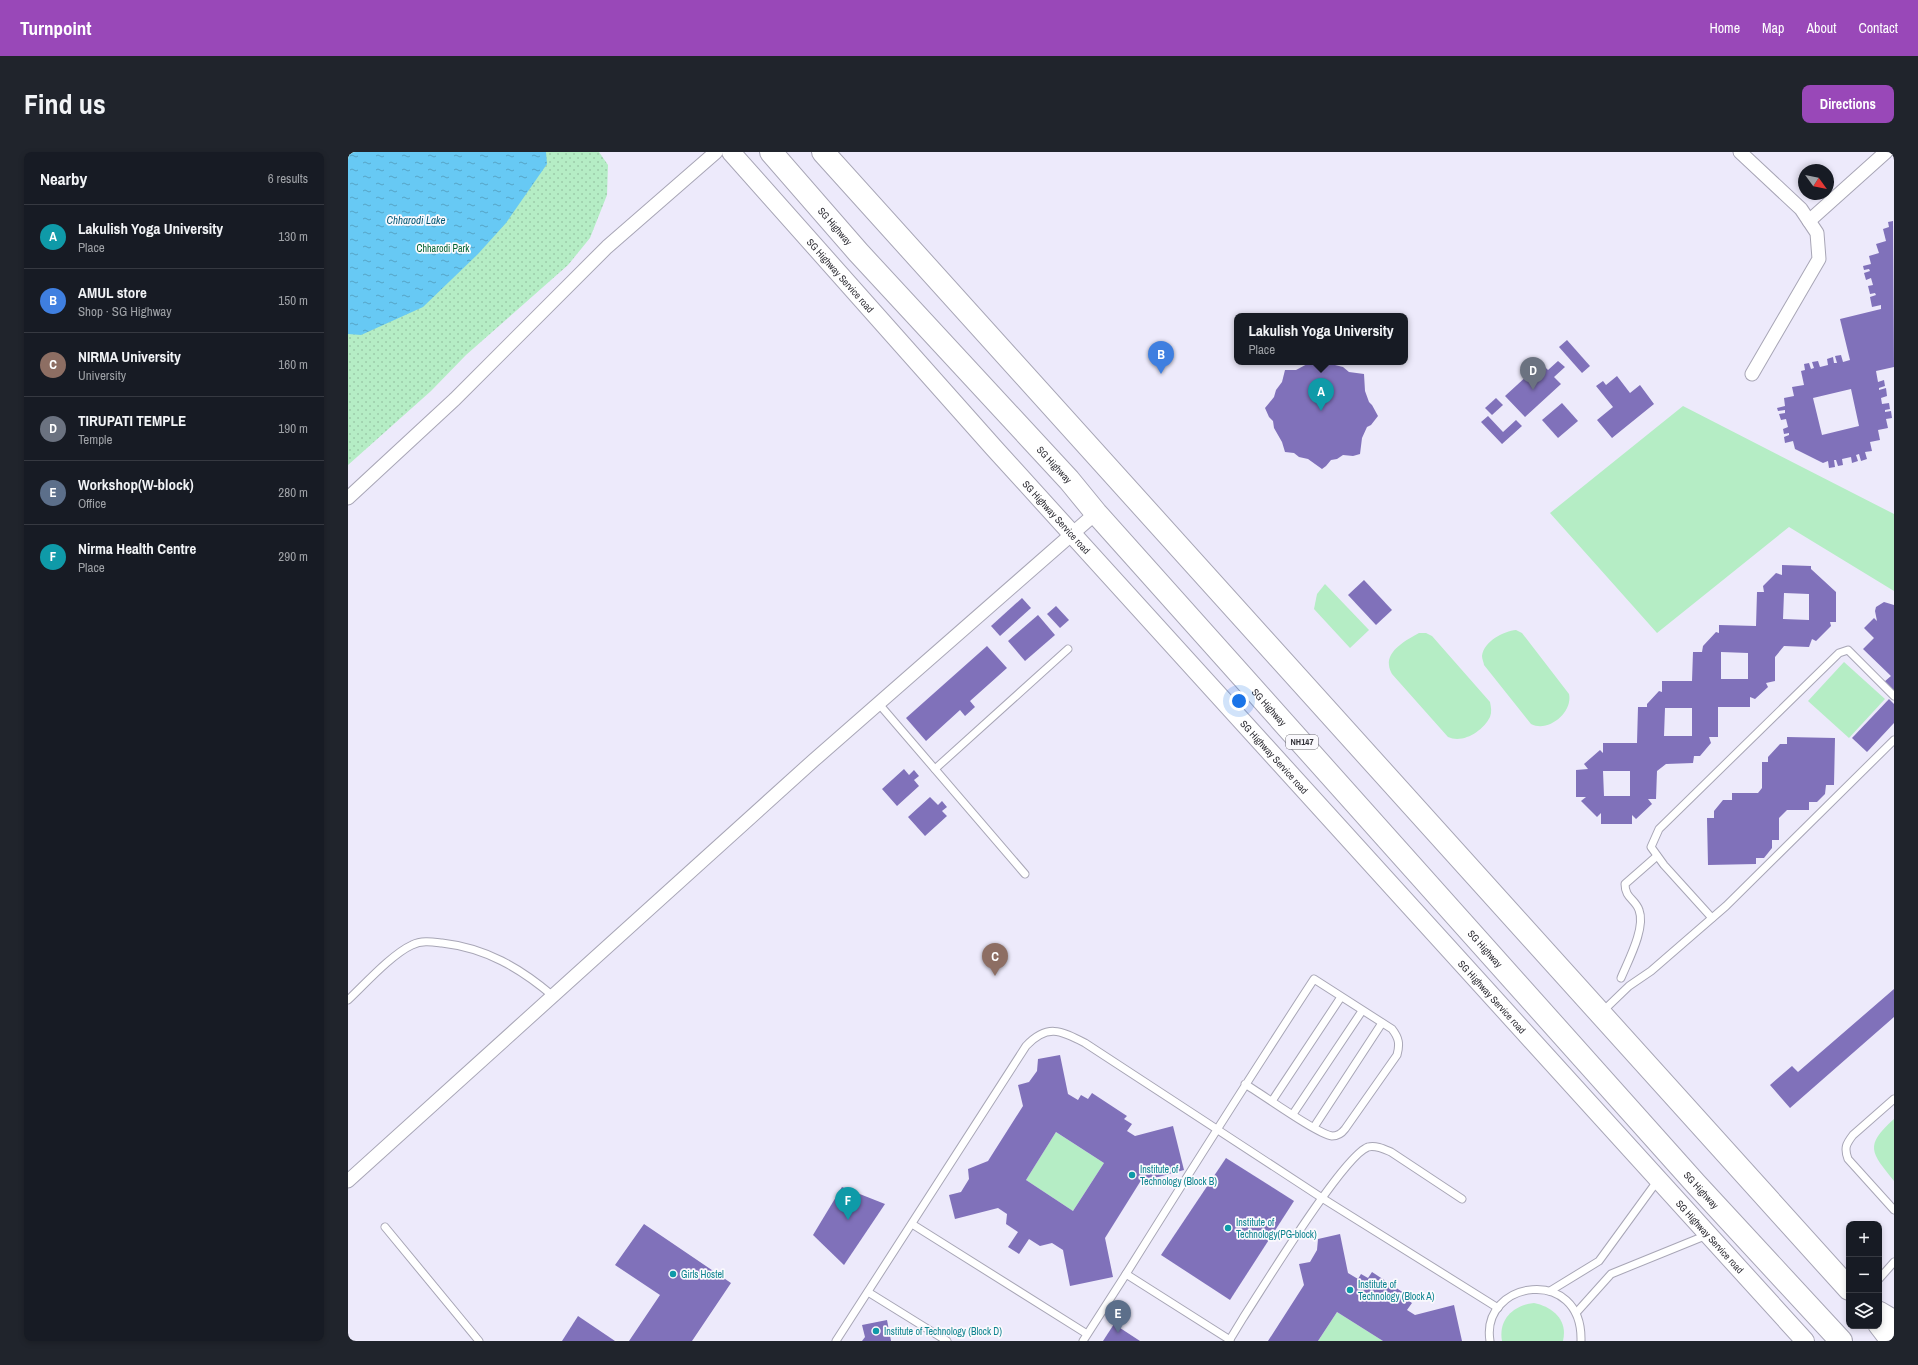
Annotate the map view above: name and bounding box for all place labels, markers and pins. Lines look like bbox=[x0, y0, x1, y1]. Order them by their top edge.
pin: B bbox=[1148, 341, 1174, 374]
pin: D bbox=[1520, 357, 1546, 390]
pin: A bbox=[1308, 378, 1334, 411]
pin: C bbox=[982, 943, 1008, 976]
place label: Institute of Technology (Block B) bbox=[1140, 1163, 1217, 1188]
marker: Institute of Technology (Block B) bbox=[1127, 1170, 1137, 1180]
pin: F bbox=[835, 1187, 861, 1220]
place label: Institute of Technology(PG-block) bbox=[1236, 1216, 1317, 1241]
marker: Institute of Technology(PG-block) bbox=[1223, 1223, 1233, 1233]
place label: Girls Hostel bbox=[681, 1268, 724, 1281]
marker: Girls Hostel bbox=[668, 1269, 678, 1279]
place label: Institute of Technology (Block A) bbox=[1358, 1278, 1435, 1303]
marker: Institute of Technology (Block A) bbox=[1345, 1285, 1355, 1295]
pin: E bbox=[1105, 1300, 1131, 1333]
place label: Institute of Technology (Block D) bbox=[884, 1325, 1002, 1338]
marker: Institute of Technology (Block D) bbox=[871, 1326, 881, 1336]

